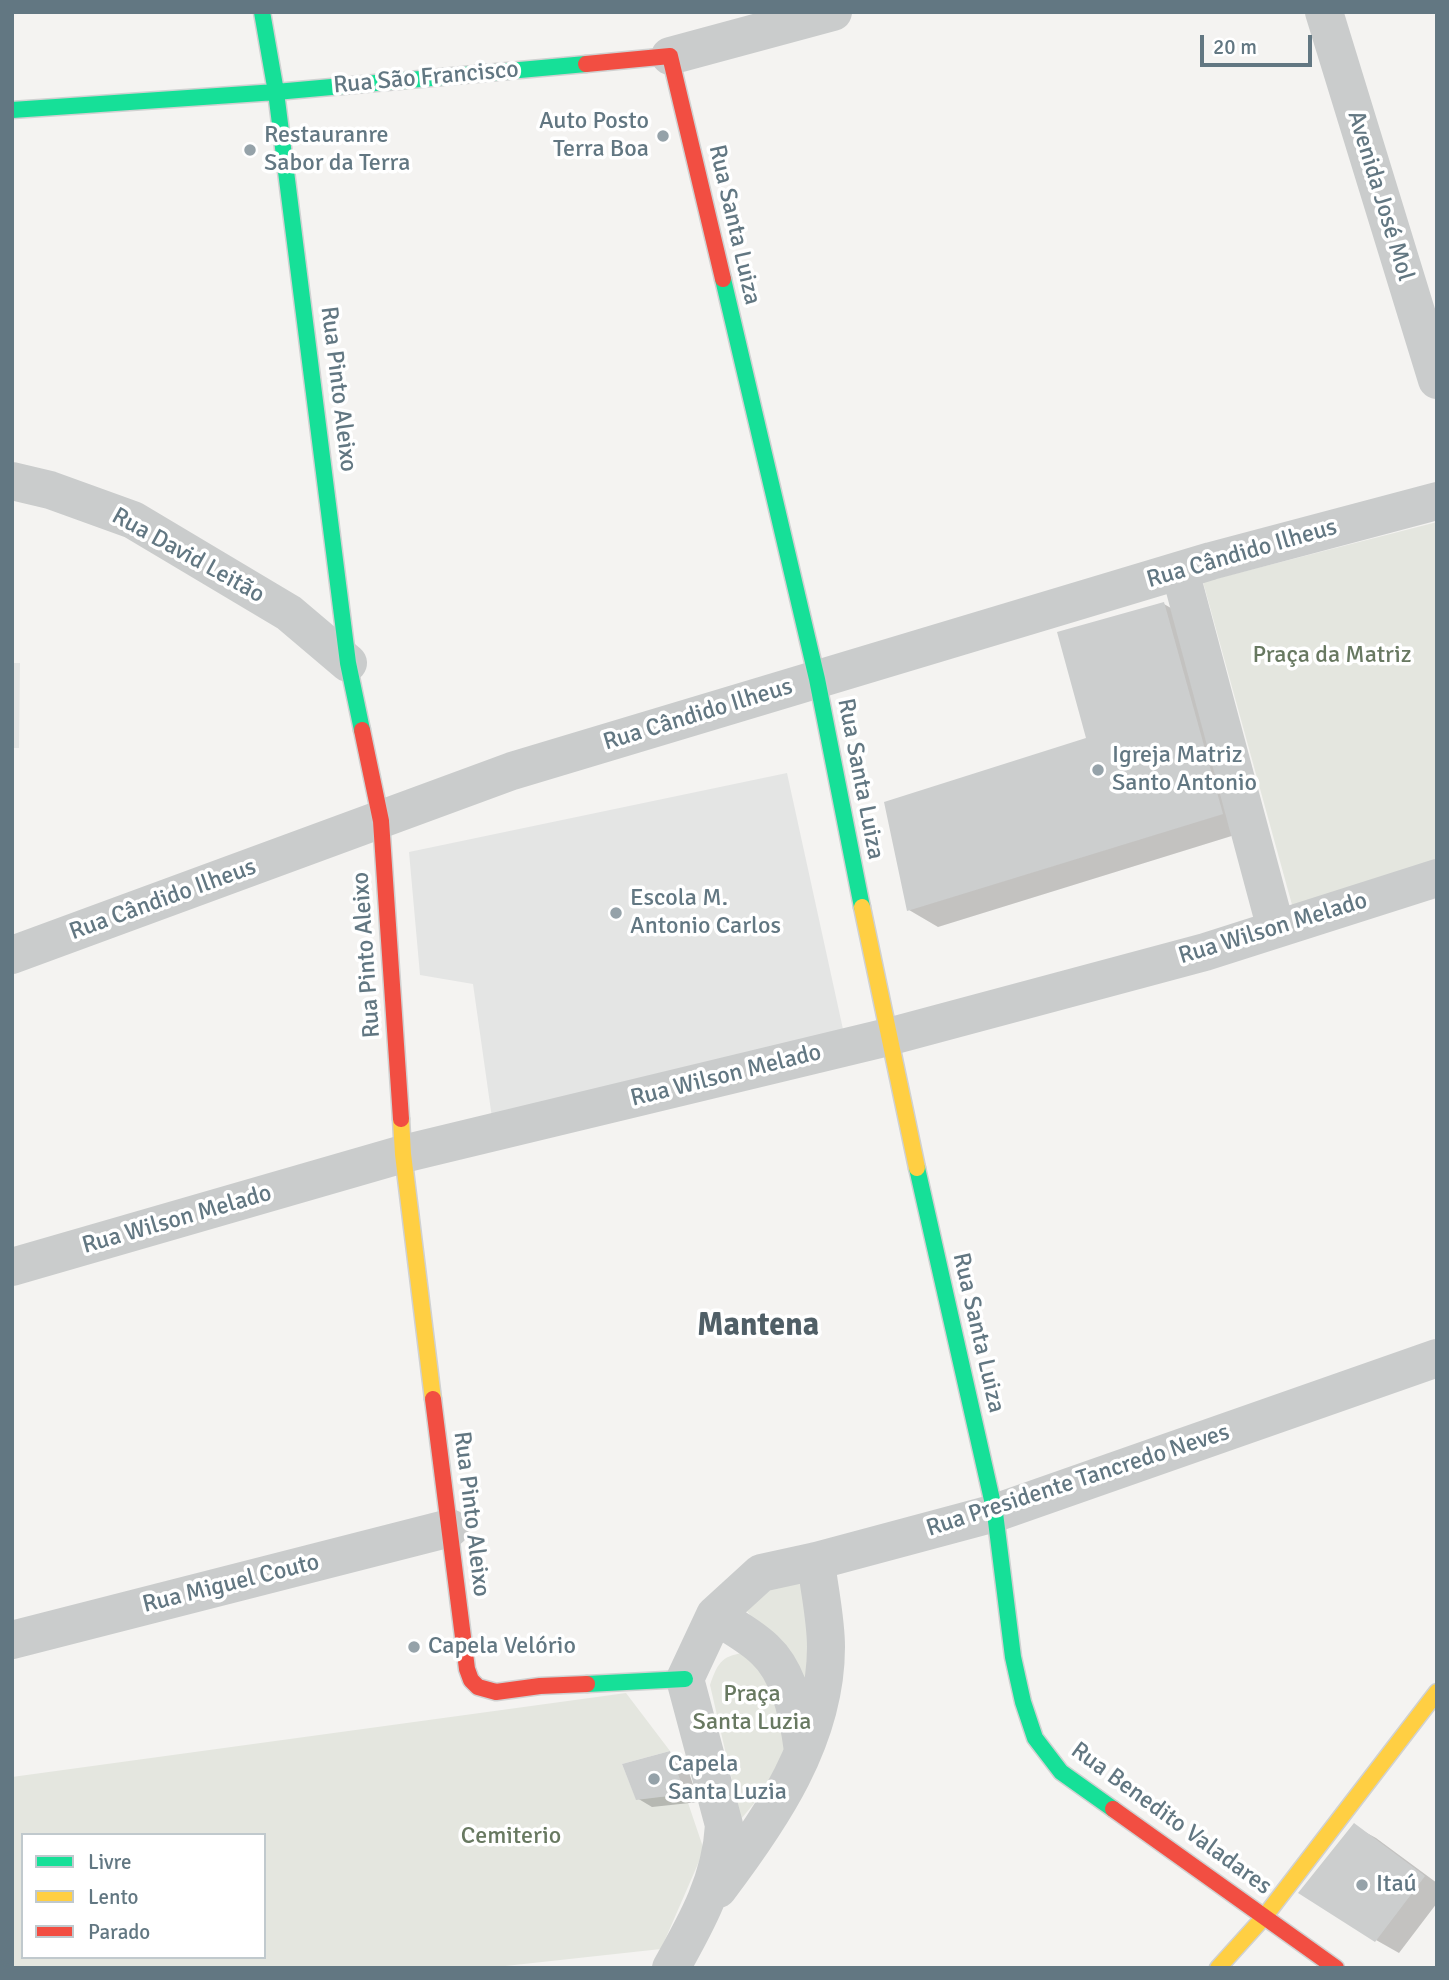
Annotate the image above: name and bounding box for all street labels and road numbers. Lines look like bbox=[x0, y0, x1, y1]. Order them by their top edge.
street label: Rua São Francisco bbox=[332, 56, 520, 100]
street label: Avenida José Mol bbox=[1340, 107, 1420, 285]
street label: Rua Santa Luiza bbox=[702, 142, 766, 308]
street label: Rua Pinto Aleixo bbox=[314, 305, 362, 473]
street label: Rua David Leitão bbox=[107, 502, 269, 610]
street label: Rua Cândido Ilheus bbox=[1144, 513, 1340, 595]
street label: Rua Cândido Ilheus bbox=[600, 673, 796, 757]
street label: Rua Santa Luiza bbox=[830, 696, 890, 862]
street label: Rua Cândido Ilheus bbox=[66, 853, 260, 947]
street label: Rua Pinto Aleixo bbox=[347, 871, 387, 1039]
street label: Rua Wilson Melado bbox=[1175, 887, 1371, 971]
street label: Rua Wilson Melado bbox=[628, 1038, 824, 1114]
street label: Rua Wilson Melado bbox=[79, 1179, 275, 1261]
street label: Rua Santa Luiza bbox=[946, 1250, 1010, 1416]
street label: Rua Presidente Tancredo Neves bbox=[923, 1418, 1233, 1544]
street label: Rua Pinto Aleixo bbox=[447, 1430, 495, 1598]
street label: Rua Miguel Couto bbox=[140, 1548, 322, 1620]
street label: Rua Benedito Valadares bbox=[1065, 1737, 1277, 1901]

